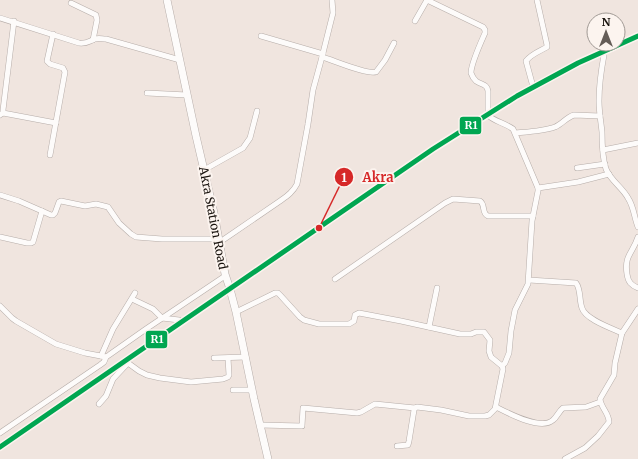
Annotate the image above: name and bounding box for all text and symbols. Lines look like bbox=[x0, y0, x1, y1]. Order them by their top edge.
north arrow bbox=[586, 12, 626, 52]
text: N bbox=[602, 15, 611, 29]
line badge: R1 bbox=[459, 116, 482, 135]
text: R1 bbox=[465, 118, 477, 132]
street label: Akra Station Road bbox=[196, 164, 231, 271]
callout: Akra bbox=[334, 165, 401, 190]
text: Akra bbox=[361, 169, 394, 186]
text: 1 bbox=[341, 170, 347, 185]
line badge: R1 bbox=[145, 330, 168, 349]
text: R1 bbox=[151, 332, 163, 346]

